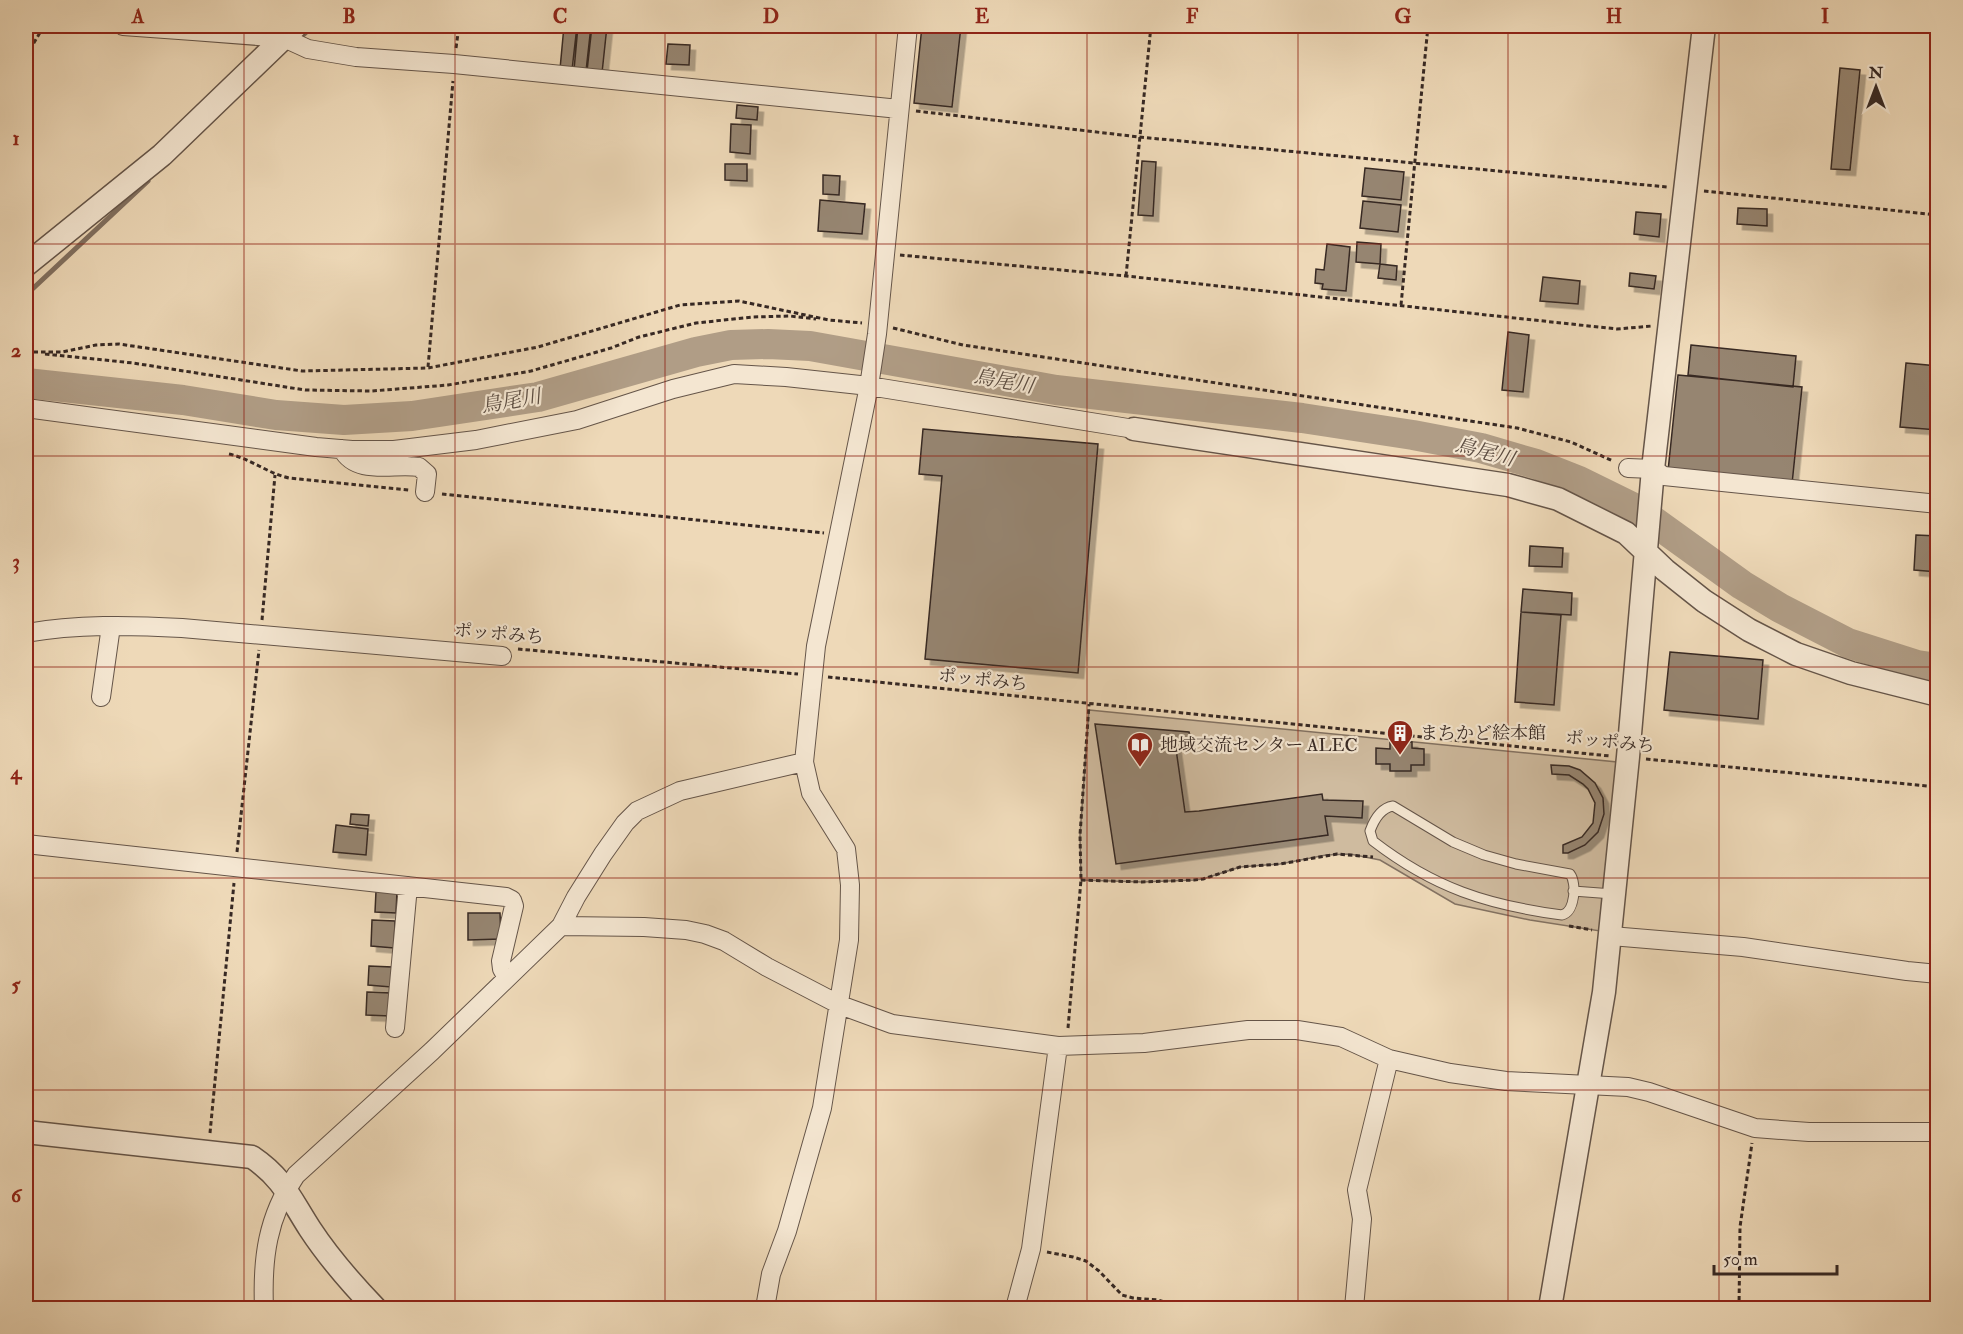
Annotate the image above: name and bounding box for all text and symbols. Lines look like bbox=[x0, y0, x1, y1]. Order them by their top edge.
text: A bbox=[131, 4, 145, 29]
text: B bbox=[342, 4, 356, 29]
text: C bbox=[553, 4, 567, 29]
text: D bbox=[763, 4, 779, 29]
text: E bbox=[975, 4, 990, 29]
text: F bbox=[1186, 4, 1199, 29]
text: G bbox=[1395, 4, 1412, 29]
text: H bbox=[1606, 4, 1622, 29]
text: I bbox=[1821, 4, 1829, 29]
north arrow bbox=[1846, 57, 1906, 117]
text: N bbox=[1868, 63, 1884, 83]
text: 1 bbox=[12, 126, 20, 151]
text: 2 bbox=[11, 338, 21, 363]
water label: 鳥尾川 bbox=[972, 363, 1038, 399]
water label: 鳥尾川 bbox=[479, 383, 545, 419]
water label: 鳥尾川 bbox=[1453, 432, 1519, 472]
text: 3 bbox=[12, 549, 20, 574]
street label: ポッポみち bbox=[453, 619, 545, 649]
street label: ポッポみち bbox=[937, 664, 1029, 696]
building icon: まちかど絵本館 bbox=[1385, 718, 1415, 756]
place label: まちかど絵本館 bbox=[1420, 722, 1546, 745]
street label: ポッポみち bbox=[1564, 726, 1656, 758]
library icon: 地域交流センター ALEC bbox=[1125, 730, 1155, 768]
place label: 地域交流センター ALEC bbox=[1160, 734, 1358, 757]
text: 4 bbox=[10, 760, 23, 785]
text: 5 bbox=[12, 972, 22, 997]
text: 6 bbox=[11, 1183, 23, 1208]
scale bar bbox=[1714, 1238, 1837, 1276]
text: 50 m bbox=[1723, 1248, 1758, 1271]

